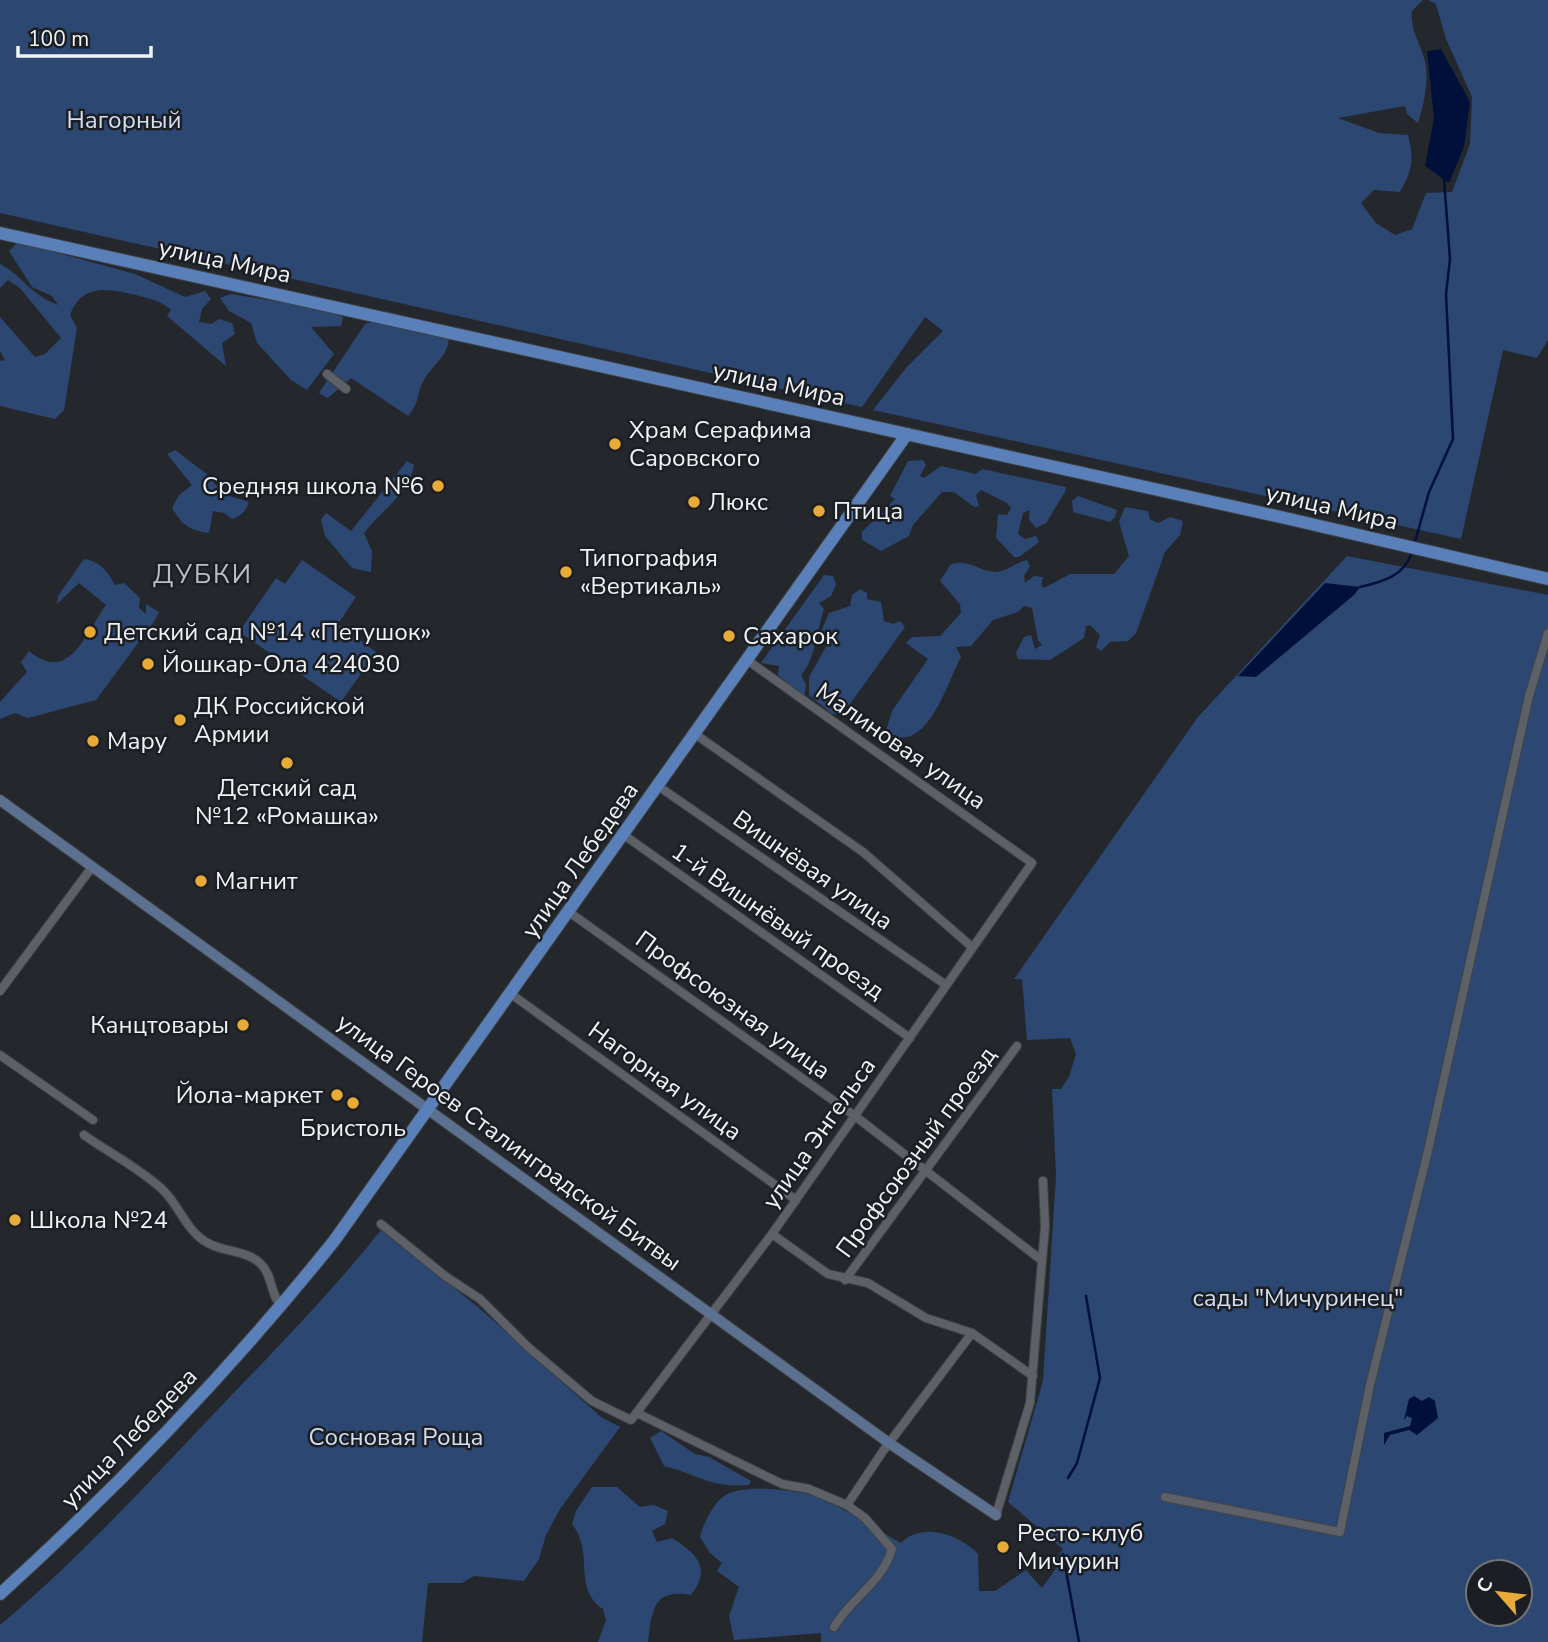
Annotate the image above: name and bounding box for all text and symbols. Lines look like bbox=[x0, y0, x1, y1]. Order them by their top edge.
scale bar bbox=[18, 14, 150, 58]
text: 100 m bbox=[28, 25, 89, 53]
park label: Нагорный bbox=[66, 104, 182, 136]
street label: улица Мира bbox=[156, 231, 294, 291]
street label: улица Мира bbox=[710, 354, 848, 414]
place label: Храм Серафима Саровского bbox=[629, 414, 812, 474]
marker: Храм Серафима Саровского bbox=[607, 436, 623, 452]
place label: Средняя школа №6 bbox=[202, 470, 424, 502]
street label: улица Мира bbox=[1263, 476, 1401, 538]
marker: Средняя школа №6 bbox=[430, 478, 446, 494]
place label: Люкс bbox=[708, 486, 768, 518]
marker: Люкс bbox=[686, 494, 702, 510]
place label: Птица bbox=[833, 495, 903, 527]
marker: Птица bbox=[811, 503, 827, 519]
place label: Типография «Вертикаль» bbox=[580, 542, 722, 602]
district label: ДУБКИ bbox=[153, 557, 253, 592]
marker: Типография «Вертикаль» bbox=[558, 564, 574, 580]
place label: Детский сад №14 «Петушок» bbox=[104, 616, 431, 648]
place label: Сахарок bbox=[743, 620, 838, 652]
marker: Детский сад №14 «Петушок» bbox=[82, 624, 98, 640]
marker: Сахарок bbox=[721, 628, 737, 644]
place label: Йошкар-Ола 424030 bbox=[162, 648, 400, 680]
marker: Йошкар-Ола 424030 bbox=[140, 656, 156, 672]
street label: Малиновая улица bbox=[809, 675, 993, 817]
place label: ДК Российской Армии bbox=[194, 690, 365, 750]
marker: ДК Российской Армии bbox=[172, 712, 188, 728]
place label: Мару bbox=[107, 725, 168, 757]
marker: Мару bbox=[85, 733, 101, 749]
marker: Детский сад №12 «Ромашка» bbox=[279, 755, 295, 771]
place label: Детский сад №12 «Ромашка» bbox=[195, 772, 379, 832]
street label: улица Лебедева bbox=[514, 776, 646, 944]
street label: Вишнёвая улица bbox=[727, 803, 899, 937]
street label: 1-й Вишнёвый проезд bbox=[665, 835, 891, 1007]
place label: Магнит bbox=[215, 865, 298, 897]
marker: Магнит bbox=[193, 873, 209, 889]
street label: Профсоюзная улица bbox=[629, 923, 837, 1087]
street label: улица Героев Сталинградской Битвы bbox=[330, 1006, 688, 1278]
place label: Канцтовары bbox=[90, 1009, 229, 1041]
street label: Нагорная улица bbox=[582, 1014, 748, 1148]
marker: Канцтовары bbox=[235, 1017, 251, 1033]
street label: Профсоюзный проезд bbox=[829, 1040, 1003, 1264]
street label: улица Энгельса bbox=[755, 1051, 883, 1215]
place label: Йола-маркет bbox=[176, 1079, 323, 1111]
marker: Йола-маркет bbox=[329, 1087, 345, 1103]
marker: Бристоль bbox=[345, 1095, 361, 1111]
place label: Бристоль bbox=[300, 1112, 406, 1144]
place label: Школа №24 bbox=[29, 1204, 168, 1236]
marker: Школа №24 bbox=[7, 1212, 23, 1228]
park label: сады "Мичуринец" bbox=[1193, 1282, 1403, 1314]
street label: улица Лебедева bbox=[54, 1361, 204, 1515]
park label: Сосновая Роща bbox=[309, 1421, 483, 1453]
place label: Ресто-клуб Мичурин bbox=[1017, 1517, 1143, 1577]
marker: Ресто-клуб Мичурин bbox=[995, 1539, 1011, 1555]
north arrow bbox=[1464, 1558, 1534, 1628]
text: С bbox=[1470, 1574, 1499, 1597]

